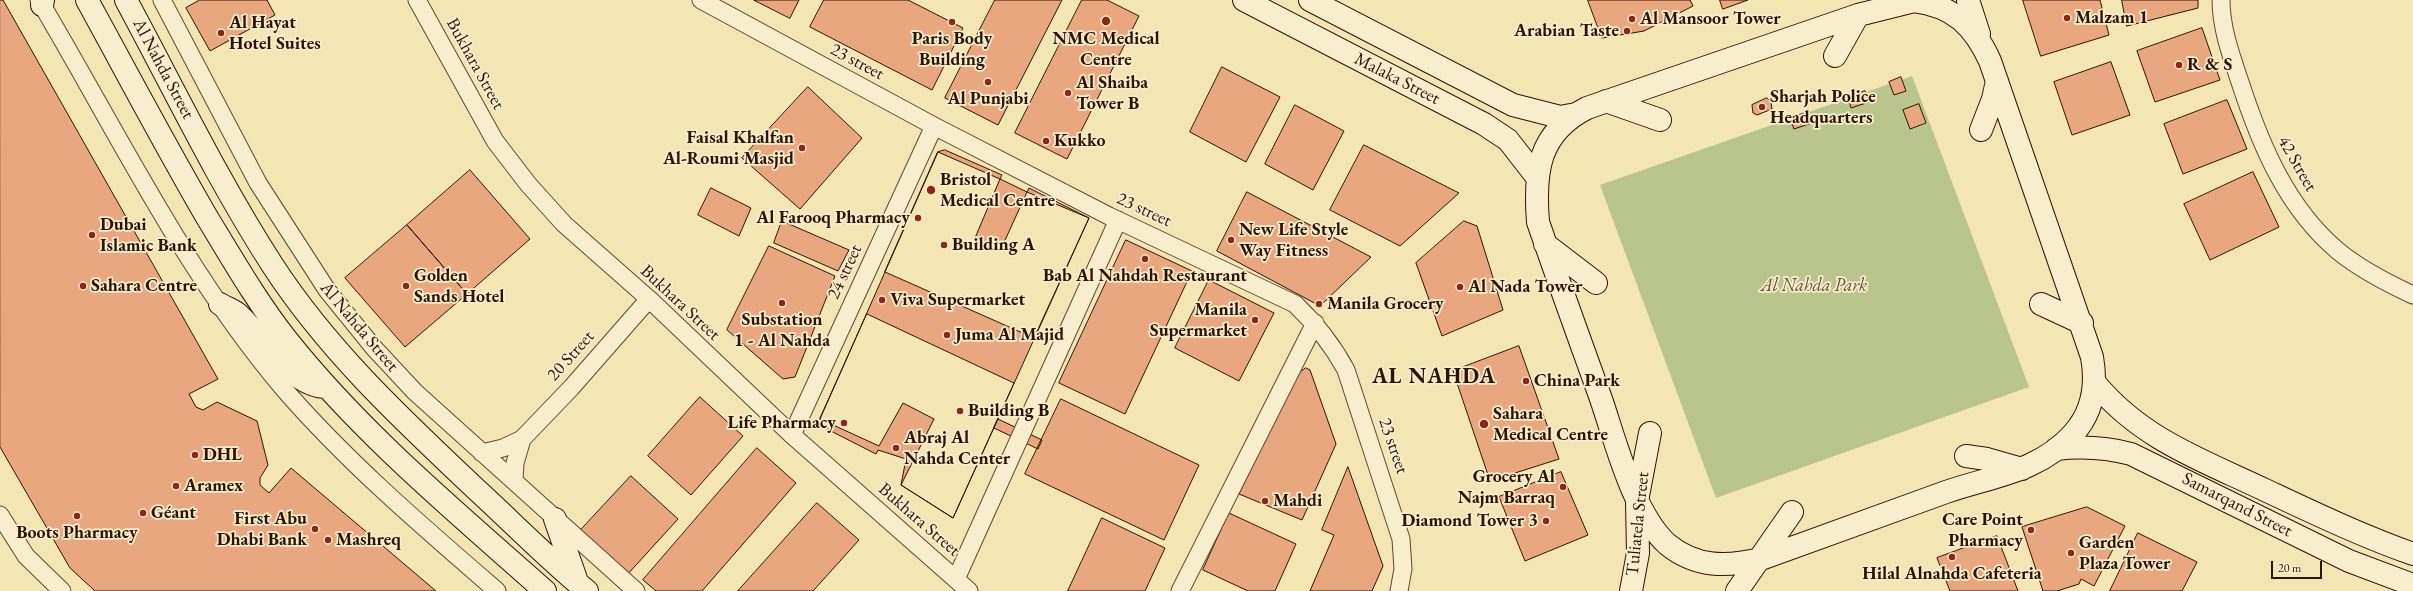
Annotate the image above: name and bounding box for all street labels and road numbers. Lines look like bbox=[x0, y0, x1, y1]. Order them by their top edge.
street label: Bukhara Street bbox=[441, 14, 509, 114]
street label: Al Nahda Street bbox=[128, 15, 198, 123]
street label: 23 street bbox=[826, 39, 888, 85]
street label: Malaka Street bbox=[1351, 48, 1443, 110]
street label: 42 Street bbox=[2273, 132, 2321, 196]
street label: 23 street bbox=[1113, 188, 1175, 232]
street label: 24 street bbox=[823, 241, 867, 303]
street label: Bukhara Street bbox=[636, 261, 724, 345]
street label: Al Nahda Street bbox=[315, 278, 403, 376]
street label: 20 Street bbox=[543, 326, 599, 386]
street label: 23 street bbox=[1373, 415, 1413, 477]
street label: Samarqand Street bbox=[2178, 468, 2296, 542]
street label: Tuliatela Street bbox=[1622, 471, 1654, 577]
street label: Bukhara Street bbox=[874, 479, 964, 561]

